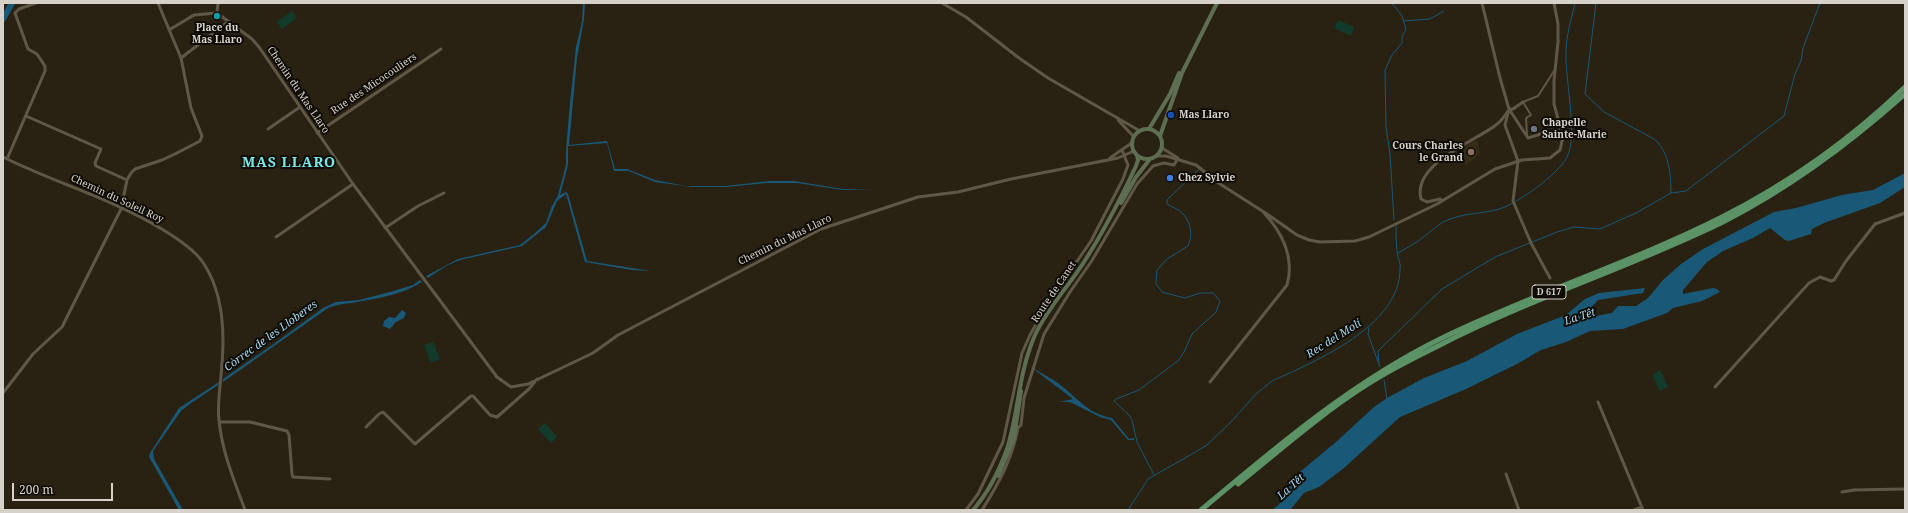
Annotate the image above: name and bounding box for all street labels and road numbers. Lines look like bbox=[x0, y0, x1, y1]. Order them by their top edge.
street label: Chemin du Mas Llaro bbox=[264, 44, 332, 136]
street label: Rue des Micocouliers bbox=[329, 51, 419, 117]
street label: Chemin du Soleil Roy bbox=[69, 172, 165, 226]
street label: Chemin du Mas Llaro bbox=[736, 212, 834, 268]
street label: Route de Canet bbox=[1029, 259, 1079, 325]
road number: D 617 bbox=[1532, 285, 1566, 299]

